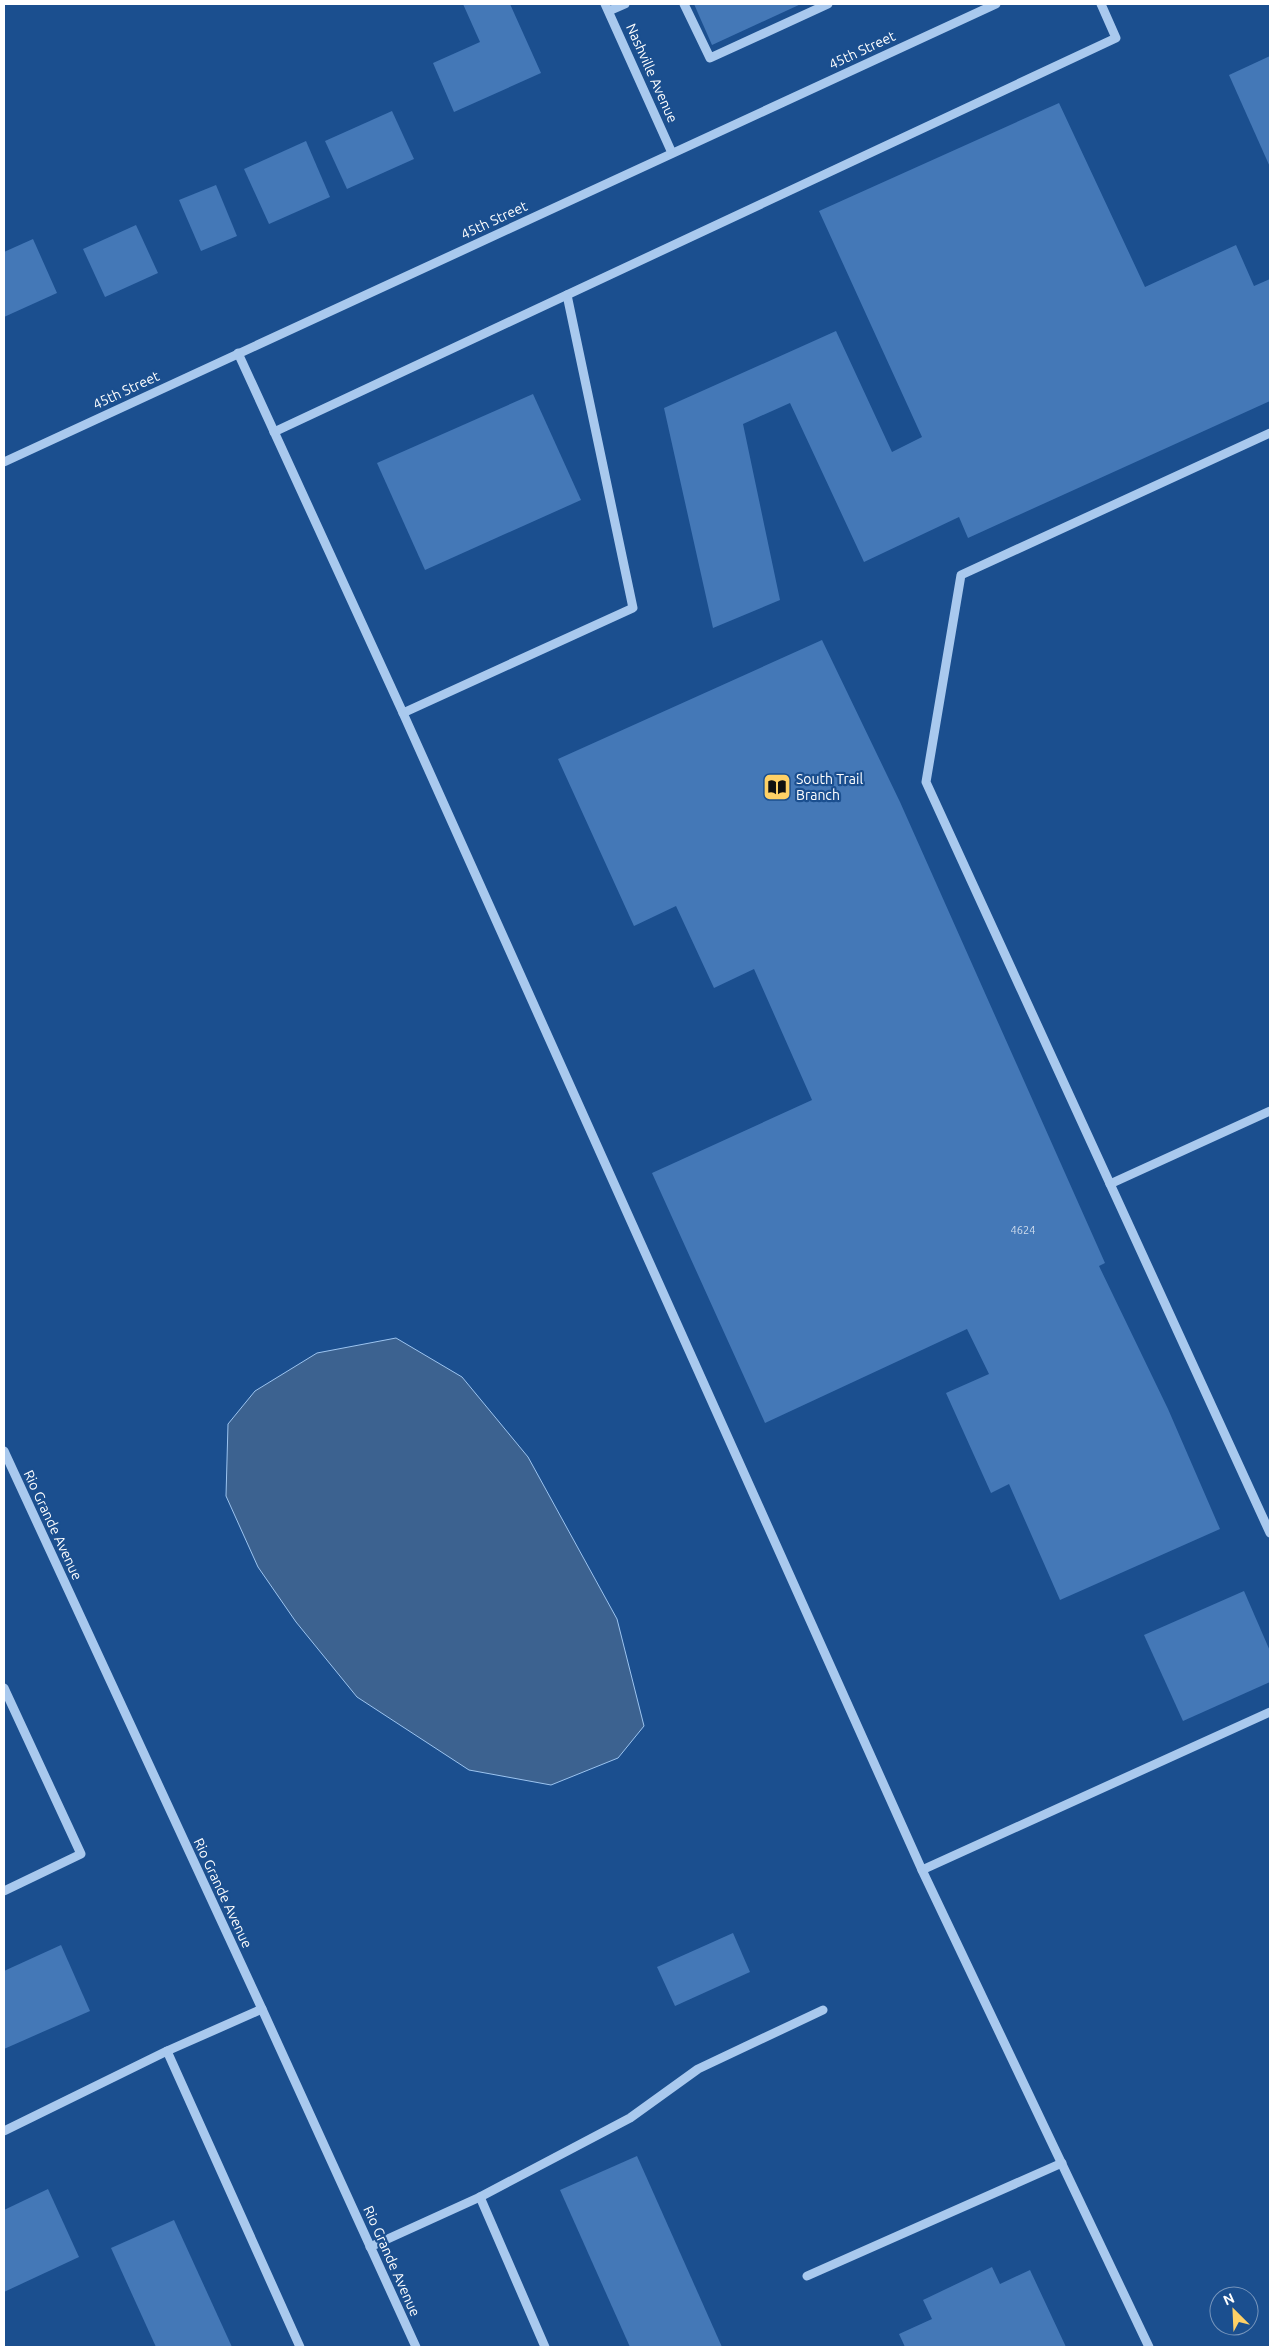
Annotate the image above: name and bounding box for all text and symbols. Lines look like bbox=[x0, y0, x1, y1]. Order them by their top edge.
street label: Nashville Avenue bbox=[623, 21, 681, 125]
street label: 45th Street bbox=[826, 27, 898, 72]
street label: 45th Street bbox=[458, 197, 530, 242]
street label: 45th Street bbox=[90, 367, 162, 412]
place label: South Trail Branch bbox=[796, 771, 863, 803]
library icon: South Trail Branch bbox=[762, 772, 792, 802]
house number: 4624 bbox=[1011, 1224, 1035, 1236]
street label: Rio Grande Avenue bbox=[20, 1467, 86, 1583]
street label: Rio Grande Avenue bbox=[190, 1835, 256, 1951]
street label: Rio Grande Avenue bbox=[360, 2203, 424, 2319]
north arrow bbox=[1209, 2286, 1259, 2336]
text: N bbox=[1221, 2290, 1237, 2309]

